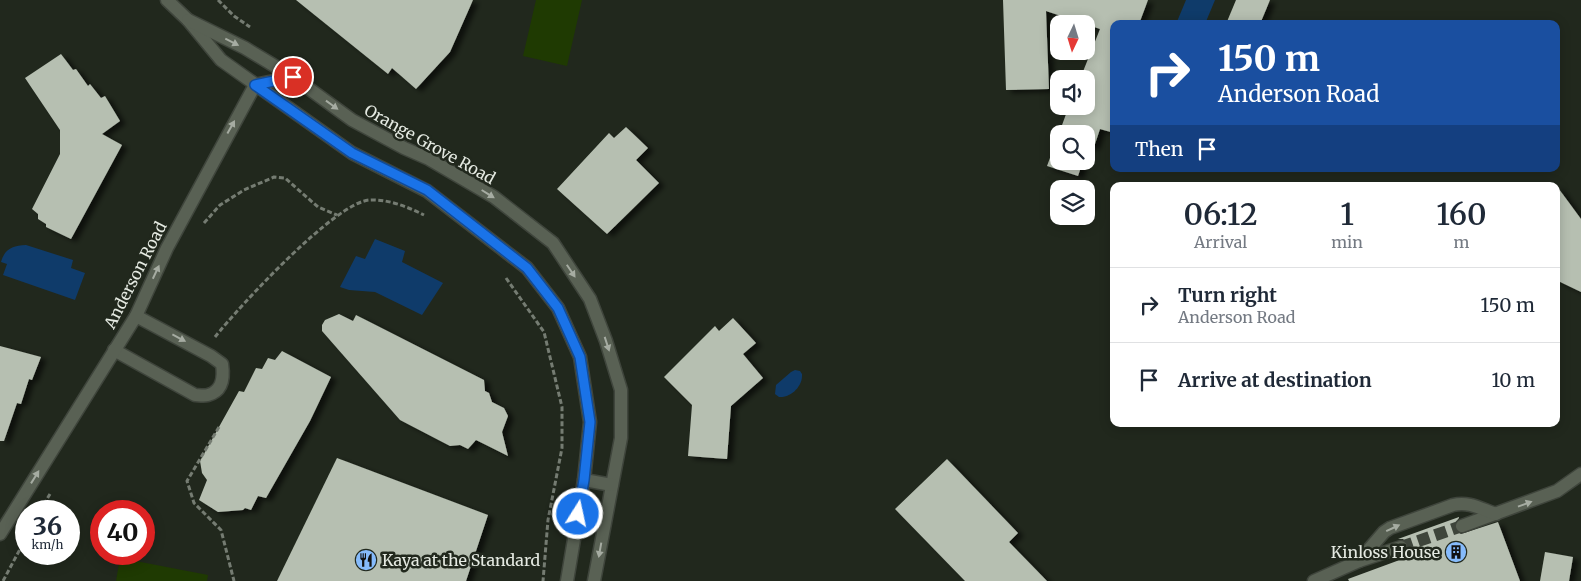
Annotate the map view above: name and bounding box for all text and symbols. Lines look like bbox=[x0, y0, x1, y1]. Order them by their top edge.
north arrow bbox=[1050, 15, 1095, 60]
map controls bbox=[1050, 15, 1095, 225]
text: 150 m bbox=[1218, 37, 1320, 81]
one-way arrow bbox=[225, 38, 239, 46]
icon: right bbox=[1135, 40, 1200, 105]
pin bbox=[272, 56, 314, 98]
icon: arrive bbox=[279, 63, 307, 91]
button: sound bbox=[1050, 70, 1095, 115]
text: Anderson Road bbox=[1218, 80, 1380, 108]
one-way arrow bbox=[325, 100, 338, 111]
street label: Orange Grove Road bbox=[361, 100, 499, 188]
one-way arrow bbox=[227, 121, 236, 134]
button: search bbox=[1050, 125, 1095, 170]
icon: arrive bbox=[1193, 135, 1221, 163]
text: Then bbox=[1135, 137, 1183, 161]
button: layers bbox=[1050, 180, 1095, 225]
one-way arrow bbox=[482, 190, 495, 199]
text: 06:12 bbox=[1183, 195, 1258, 233]
text: 1 bbox=[1340, 195, 1354, 233]
text: 160 bbox=[1436, 195, 1487, 233]
street label: Anderson Road bbox=[99, 218, 171, 333]
text: Arrival bbox=[1194, 232, 1247, 252]
text: min bbox=[1331, 232, 1363, 252]
text: m bbox=[1453, 232, 1469, 252]
one-way arrow bbox=[152, 264, 161, 279]
one-way arrow bbox=[567, 264, 576, 278]
text: Turn right bbox=[1178, 283, 1277, 307]
icon: right bbox=[1135, 291, 1163, 319]
text: 150 m bbox=[1481, 293, 1535, 317]
text: Anderson Road bbox=[1178, 307, 1295, 327]
one-way arrow bbox=[172, 334, 186, 342]
one-way arrow bbox=[604, 337, 611, 352]
icon: arrive bbox=[1135, 366, 1163, 394]
text: Arrive at destination bbox=[1178, 368, 1372, 392]
text: 10 m bbox=[1492, 368, 1535, 392]
one-way arrow bbox=[30, 471, 40, 484]
position arrow bbox=[551, 487, 603, 539]
speed limit sign: 40 bbox=[90, 500, 155, 565]
one-way arrow bbox=[1518, 500, 1533, 508]
text: 36 bbox=[33, 510, 62, 542]
one-way arrow bbox=[1386, 523, 1401, 532]
text: km/h bbox=[32, 537, 63, 552]
building icon: Kinloss House bbox=[1444, 540, 1468, 564]
place label: Kinloss House bbox=[1331, 542, 1440, 562]
one-way arrow bbox=[596, 543, 604, 558]
restaurant icon: Kaya at the Standard bbox=[354, 548, 378, 572]
place label: Kaya at the Standard bbox=[382, 550, 541, 570]

